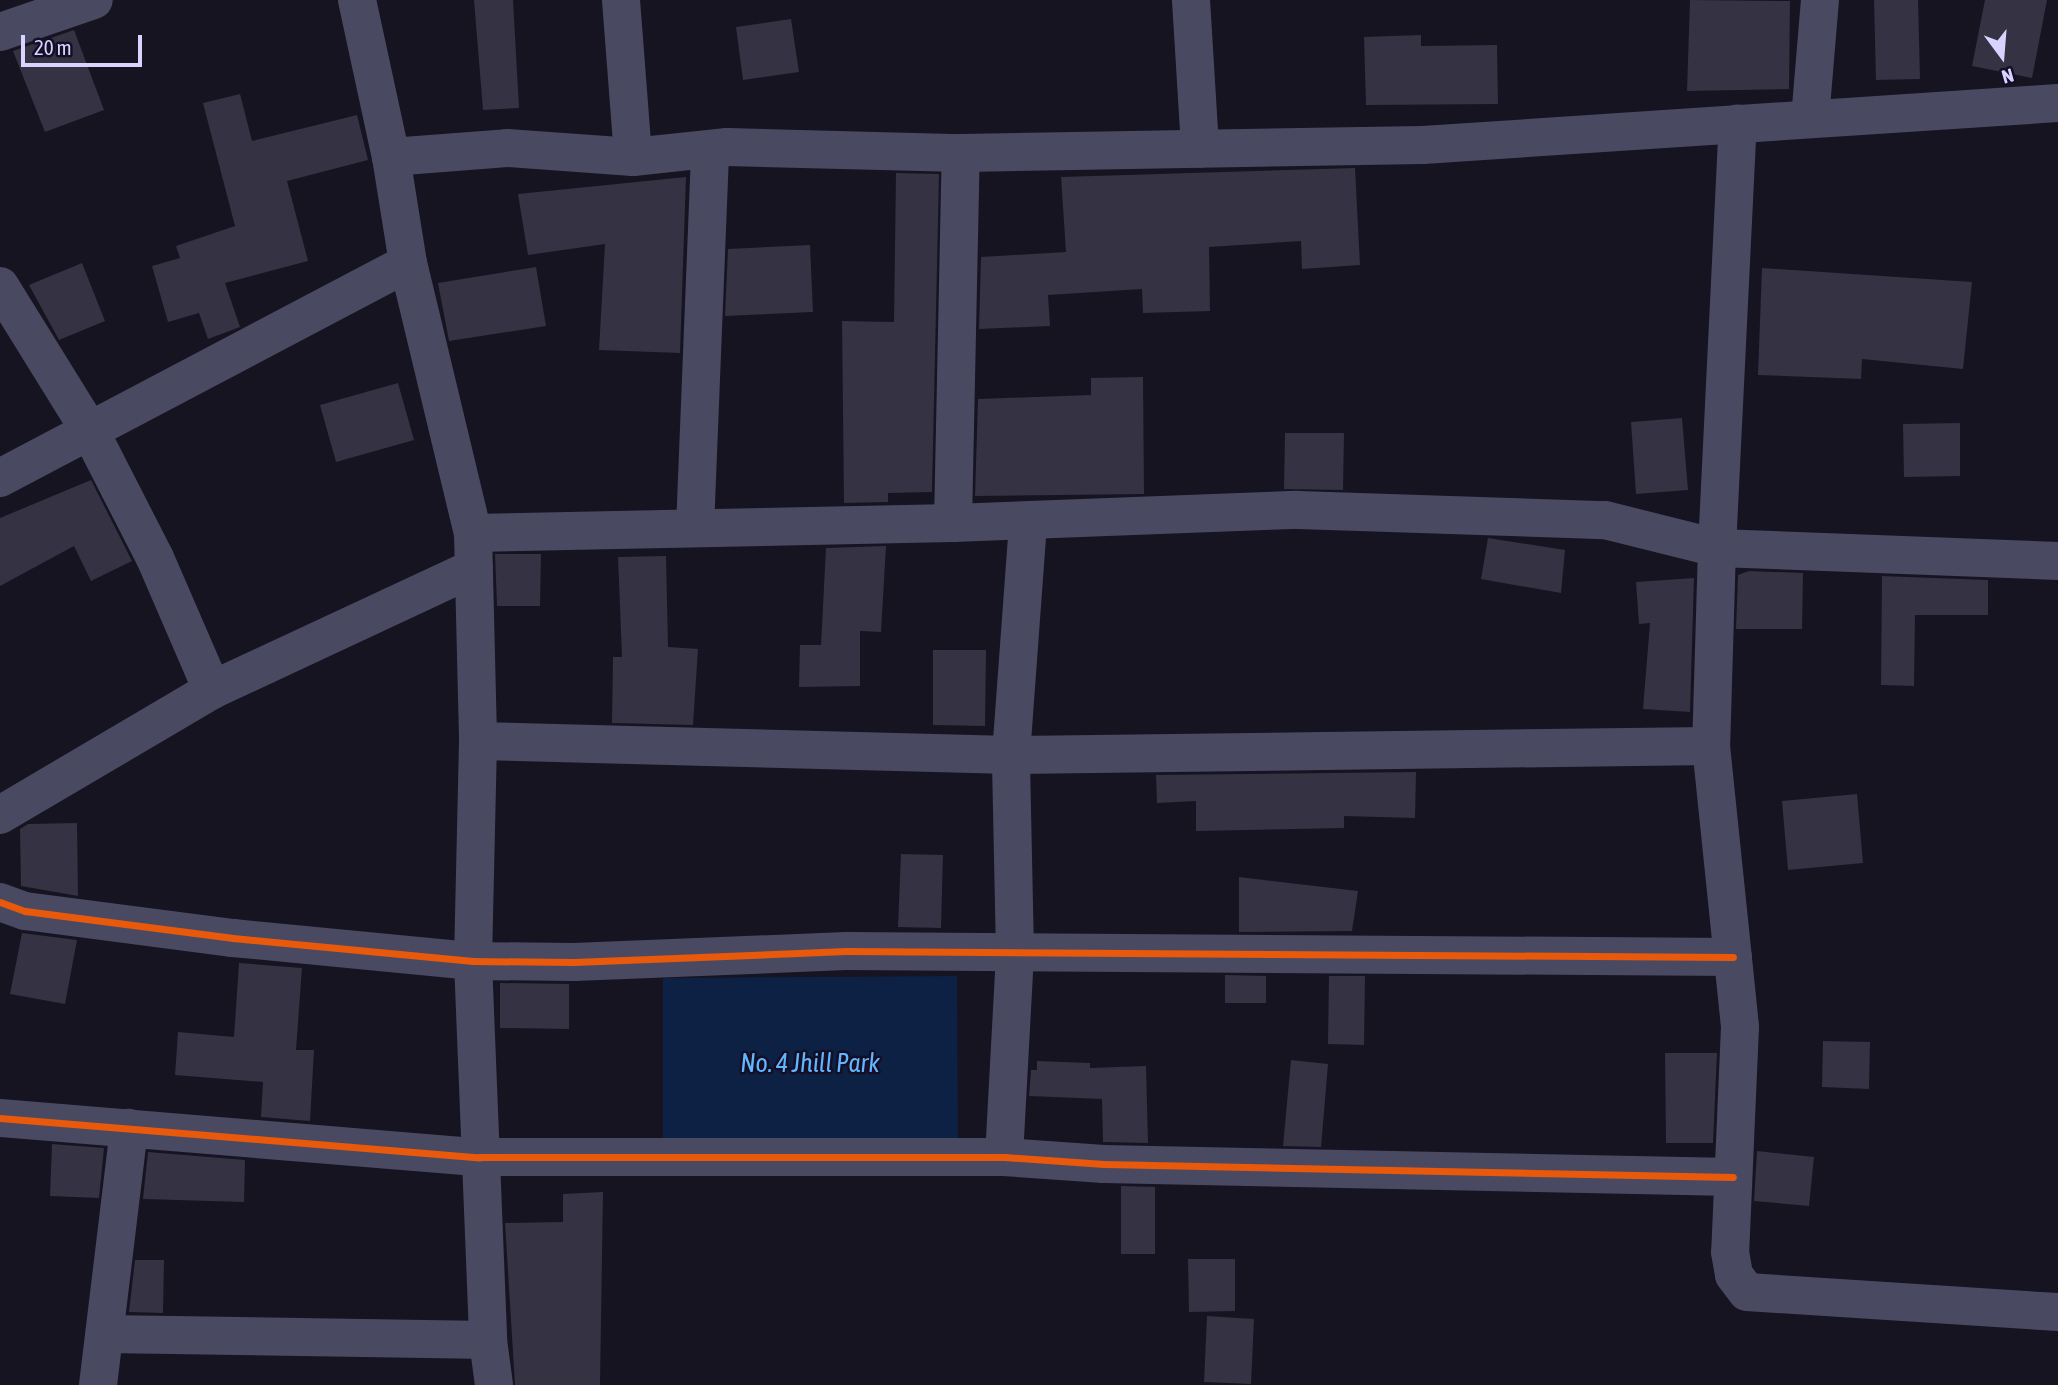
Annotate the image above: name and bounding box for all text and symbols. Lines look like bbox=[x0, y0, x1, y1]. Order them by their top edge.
scale bar bbox=[24, 21, 145, 65]
north arrow bbox=[1967, 21, 2037, 91]
text: 20 m bbox=[34, 35, 72, 59]
text: N bbox=[1999, 64, 2016, 88]
water label: No. 4 Jhill Park bbox=[740, 1048, 880, 1080]

